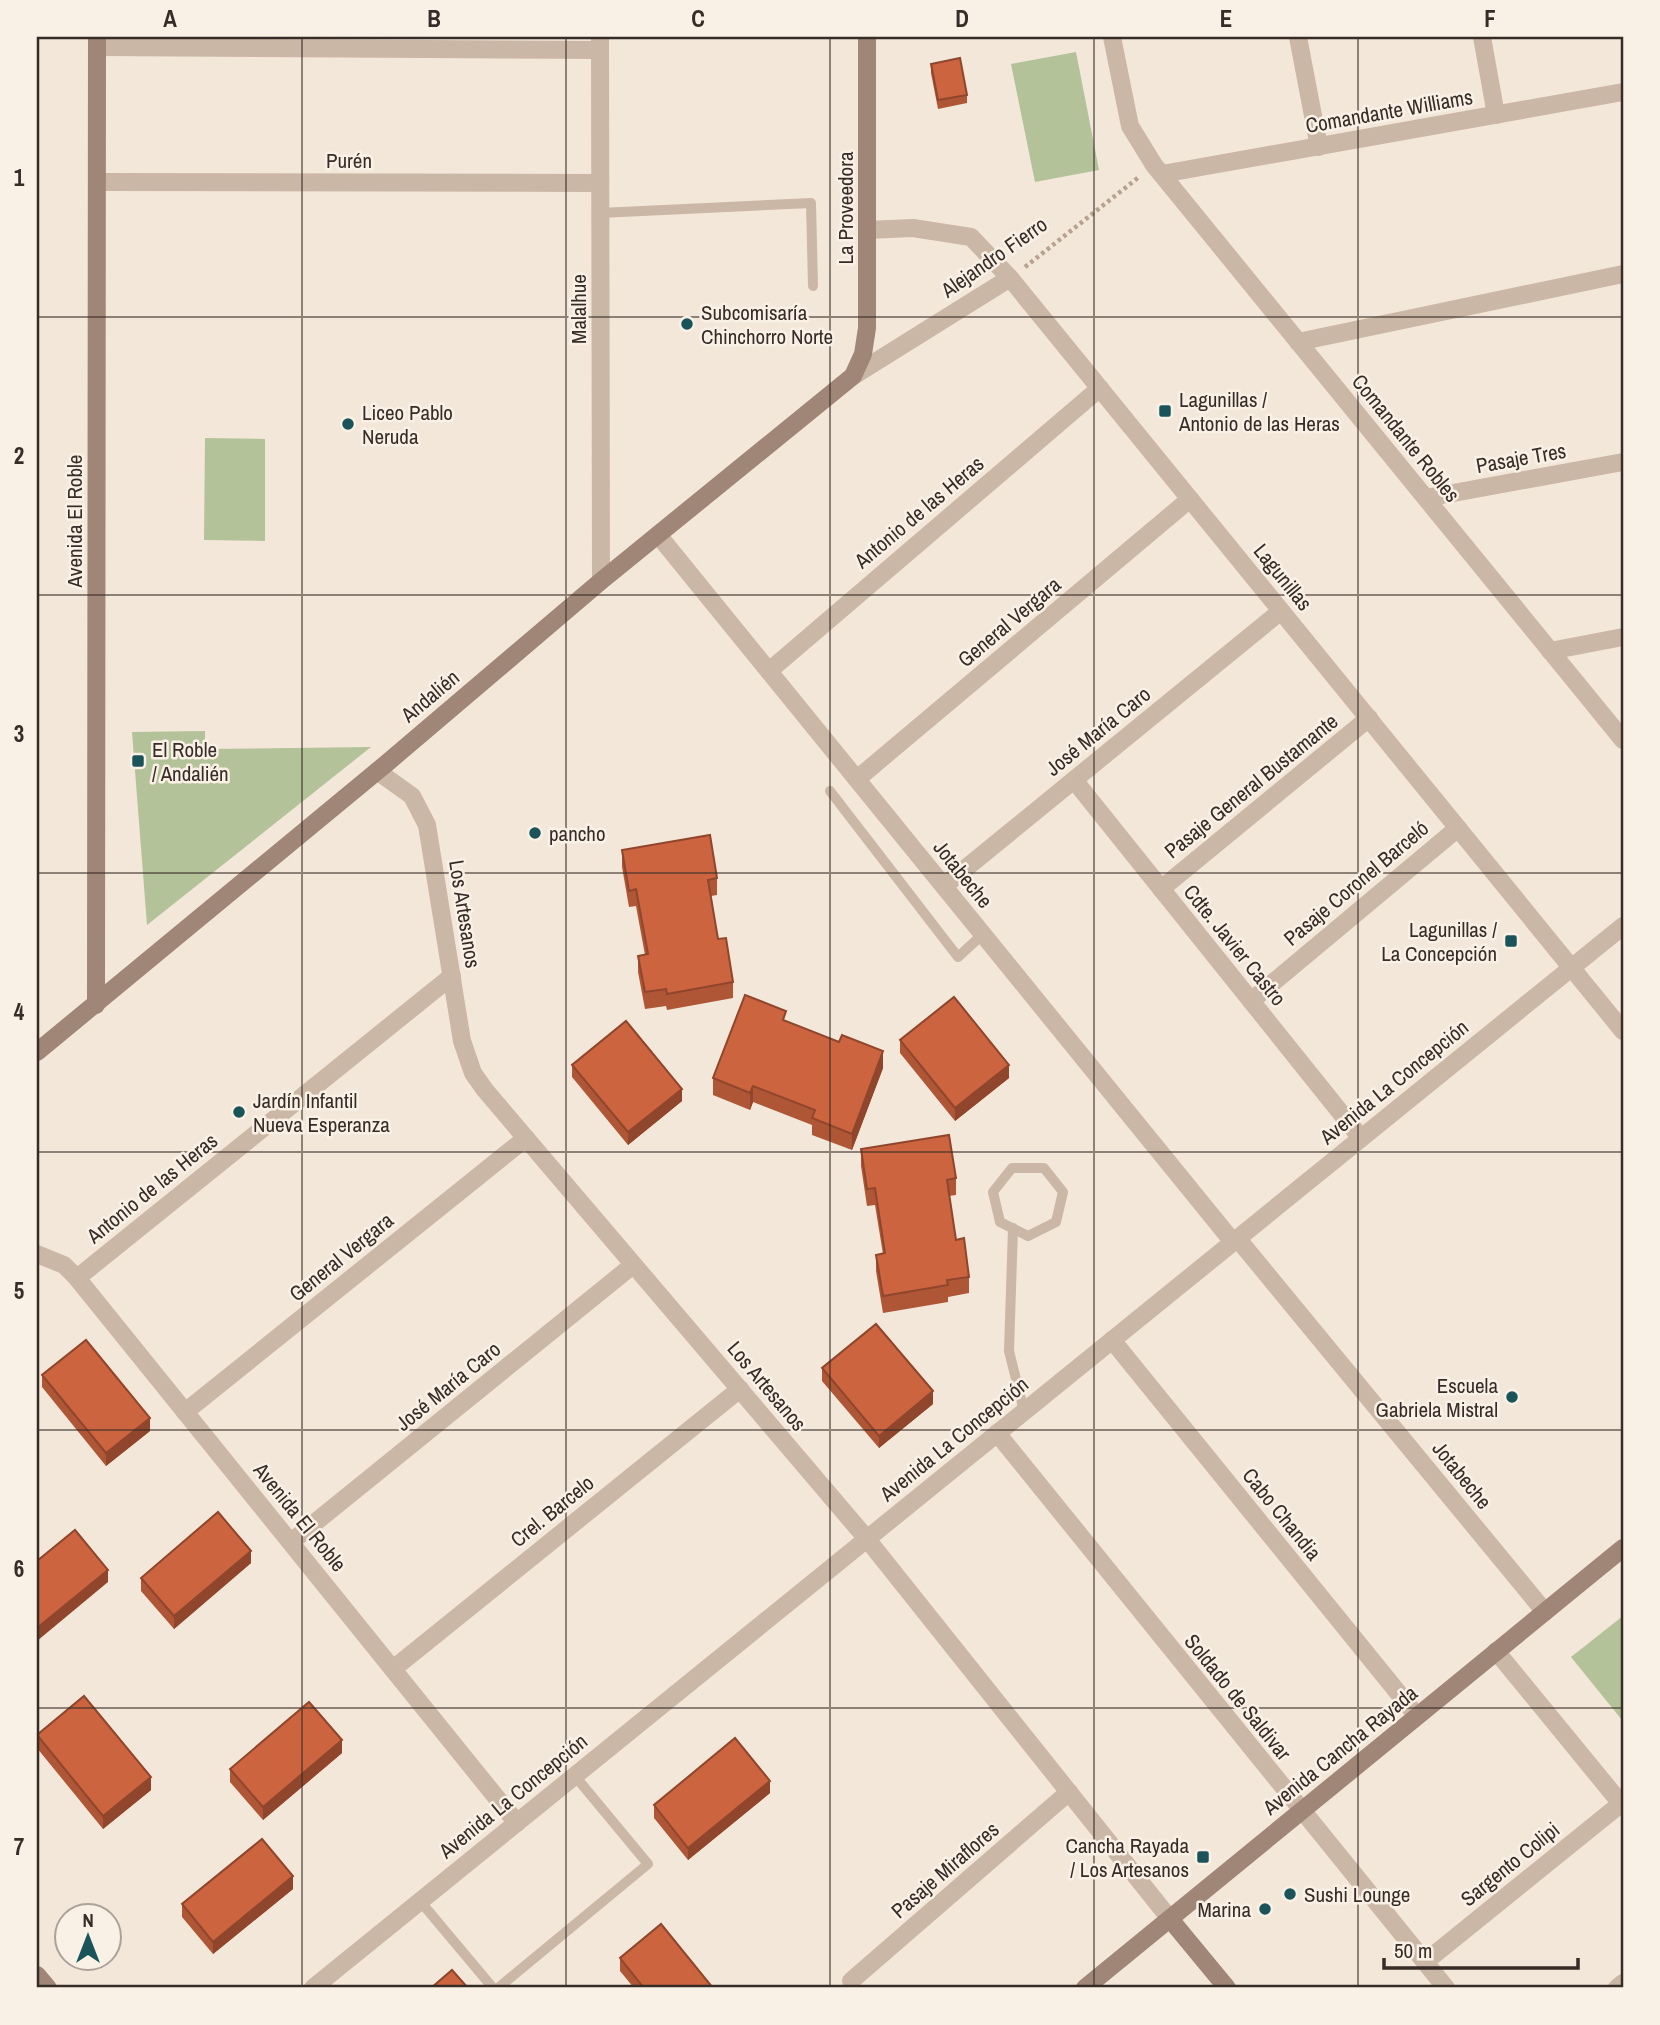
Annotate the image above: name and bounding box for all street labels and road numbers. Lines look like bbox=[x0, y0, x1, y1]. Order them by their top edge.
street label: Comandante Williams bbox=[1303, 82, 1475, 140]
street label: Purén bbox=[326, 146, 372, 175]
street label: La Proveedora bbox=[831, 151, 860, 264]
street label: Alejandro Fierro bbox=[934, 210, 1053, 305]
street label: Malalhue bbox=[564, 274, 593, 344]
street label: Comandante Robles bbox=[1345, 368, 1467, 508]
street label: Pasaje Tres bbox=[1474, 436, 1568, 480]
street label: Antonio de las Heras bbox=[847, 449, 990, 575]
street label: Avenida El Roble bbox=[60, 455, 89, 588]
street label: Lagunillas bbox=[1247, 537, 1319, 617]
street label: General Vergara bbox=[951, 570, 1067, 674]
street label: Andalién bbox=[394, 663, 465, 730]
street label: José María Caro bbox=[1039, 680, 1157, 782]
street label: Pasaje General Bustamante bbox=[1158, 707, 1344, 865]
street label: Pasaje Coronel Barceló bbox=[1277, 814, 1435, 952]
street label: Jotabeche bbox=[927, 834, 999, 914]
street label: Los Artesanos bbox=[442, 858, 488, 970]
street label: Cdte. Javier Castro bbox=[1177, 878, 1293, 1012]
street label: Avenida La Concepción bbox=[1313, 1013, 1474, 1152]
street label: Antonio de las Heras bbox=[80, 1126, 224, 1251]
street label: General Vergara bbox=[283, 1206, 400, 1308]
street label: José María Caro bbox=[389, 1335, 507, 1437]
street label: Los Artesanos bbox=[721, 1335, 813, 1437]
street label: Avenida La Concepción bbox=[873, 1370, 1034, 1509]
street label: Jotabeche bbox=[1426, 1435, 1498, 1515]
street label: Avenida El Roble bbox=[246, 1456, 353, 1578]
street label: Cabo Chandia bbox=[1236, 1462, 1328, 1567]
street label: Crel. Barcelo bbox=[504, 1468, 600, 1554]
street label: Soldado de Saldivar bbox=[1178, 1628, 1298, 1767]
street label: Avenida Cancha Rayada bbox=[1256, 1678, 1424, 1822]
street label: Avenida La Concepción bbox=[432, 1727, 593, 1866]
street label: Pasaje Miraflores bbox=[885, 1815, 1005, 1925]
street label: Sargento Colipi bbox=[1454, 1815, 1566, 1913]

